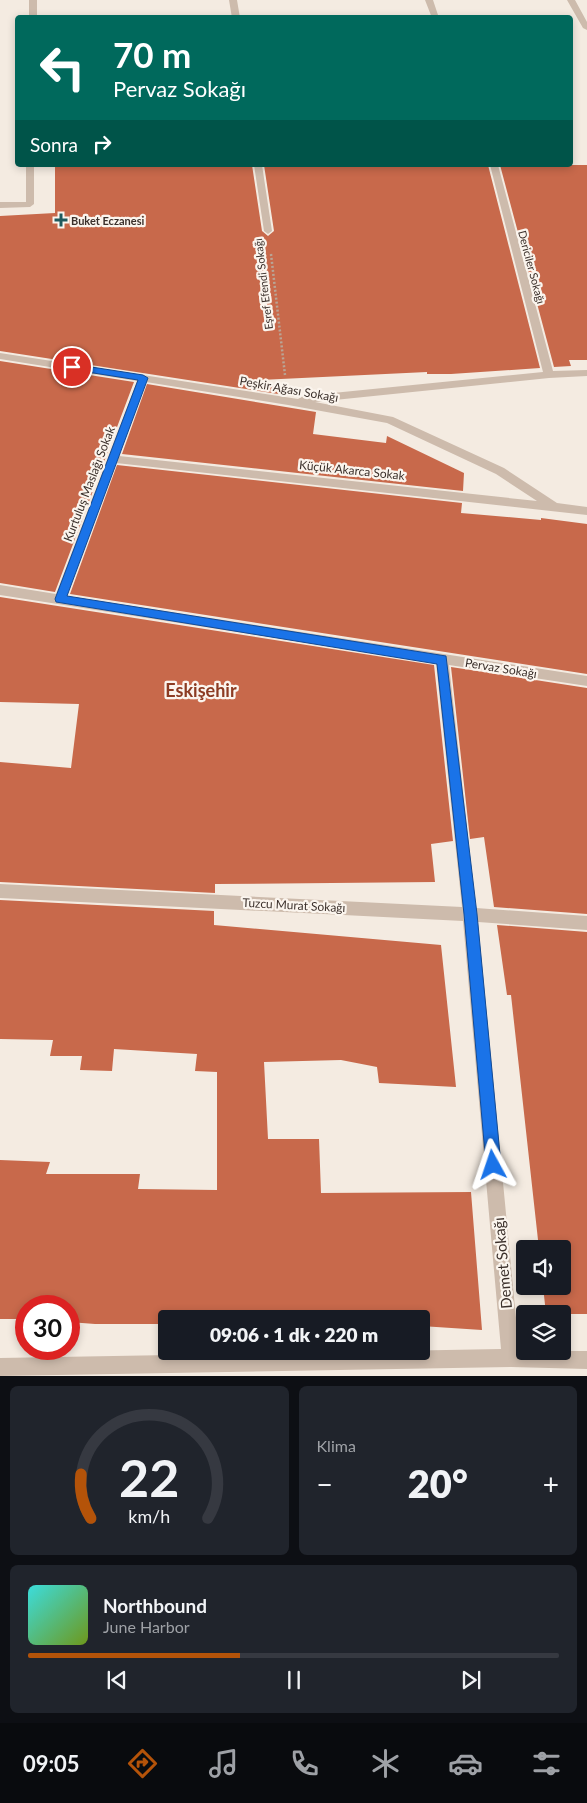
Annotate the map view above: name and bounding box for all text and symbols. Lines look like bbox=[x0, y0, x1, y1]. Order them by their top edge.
text: 70 m bbox=[113, 33, 191, 75]
icon: left bbox=[30, 35, 95, 100]
text: Pervaz Sokağı bbox=[113, 75, 246, 102]
icon: right bbox=[88, 130, 116, 158]
text: Sonra bbox=[30, 133, 78, 156]
marker: Buket Eczanesi bbox=[55, 214, 67, 226]
place label: Buket Eczanesi bbox=[71, 214, 144, 227]
street label: Dericiler Sokağı bbox=[516, 229, 548, 305]
street label: Eşref Efendi Sokağı bbox=[251, 238, 275, 330]
pin bbox=[51, 346, 93, 388]
icon: arrive bbox=[58, 353, 86, 381]
street label: Peşkir Ağası Sokağı bbox=[238, 373, 340, 405]
street label: Kurtuluş Maslağı Sokak bbox=[60, 424, 118, 544]
street label: Küçük Akarca Sokak bbox=[298, 457, 406, 483]
street label: Pervaz Sokağı bbox=[464, 655, 538, 681]
district label: Eskişehir bbox=[165, 679, 237, 701]
street label: Tuzcu Murat Sokağı bbox=[242, 895, 346, 915]
position arrow bbox=[466, 1138, 518, 1190]
street label: Demet Sokağı bbox=[489, 1217, 515, 1309]
map controls bbox=[516, 1240, 571, 1360]
button: sound bbox=[516, 1240, 571, 1295]
speed limit sign: 30 bbox=[15, 1295, 80, 1360]
button: layers bbox=[516, 1305, 571, 1360]
text: 09:06 · 1 dk · 220 m bbox=[210, 1323, 378, 1346]
text: Klima bbox=[317, 1436, 356, 1455]
text: 22 bbox=[119, 1446, 179, 1508]
text: 20° bbox=[408, 1460, 468, 1506]
text: − bbox=[317, 1467, 333, 1501]
text: + bbox=[543, 1467, 559, 1501]
text: km/h bbox=[128, 1505, 170, 1527]
text: Northbound bbox=[103, 1594, 207, 1617]
text: June Harbor bbox=[103, 1617, 190, 1636]
icon: previous bbox=[103, 1666, 131, 1694]
icon: pause bbox=[280, 1666, 308, 1694]
icon: next bbox=[457, 1666, 485, 1694]
icon: directions bbox=[125, 1746, 160, 1781]
icon: music bbox=[206, 1746, 241, 1781]
icon: phone bbox=[287, 1746, 322, 1781]
icon: climate bbox=[368, 1746, 403, 1781]
icon: car bbox=[448, 1746, 483, 1781]
icon: filters bbox=[529, 1746, 564, 1781]
text: 09:05 bbox=[23, 1750, 80, 1777]

